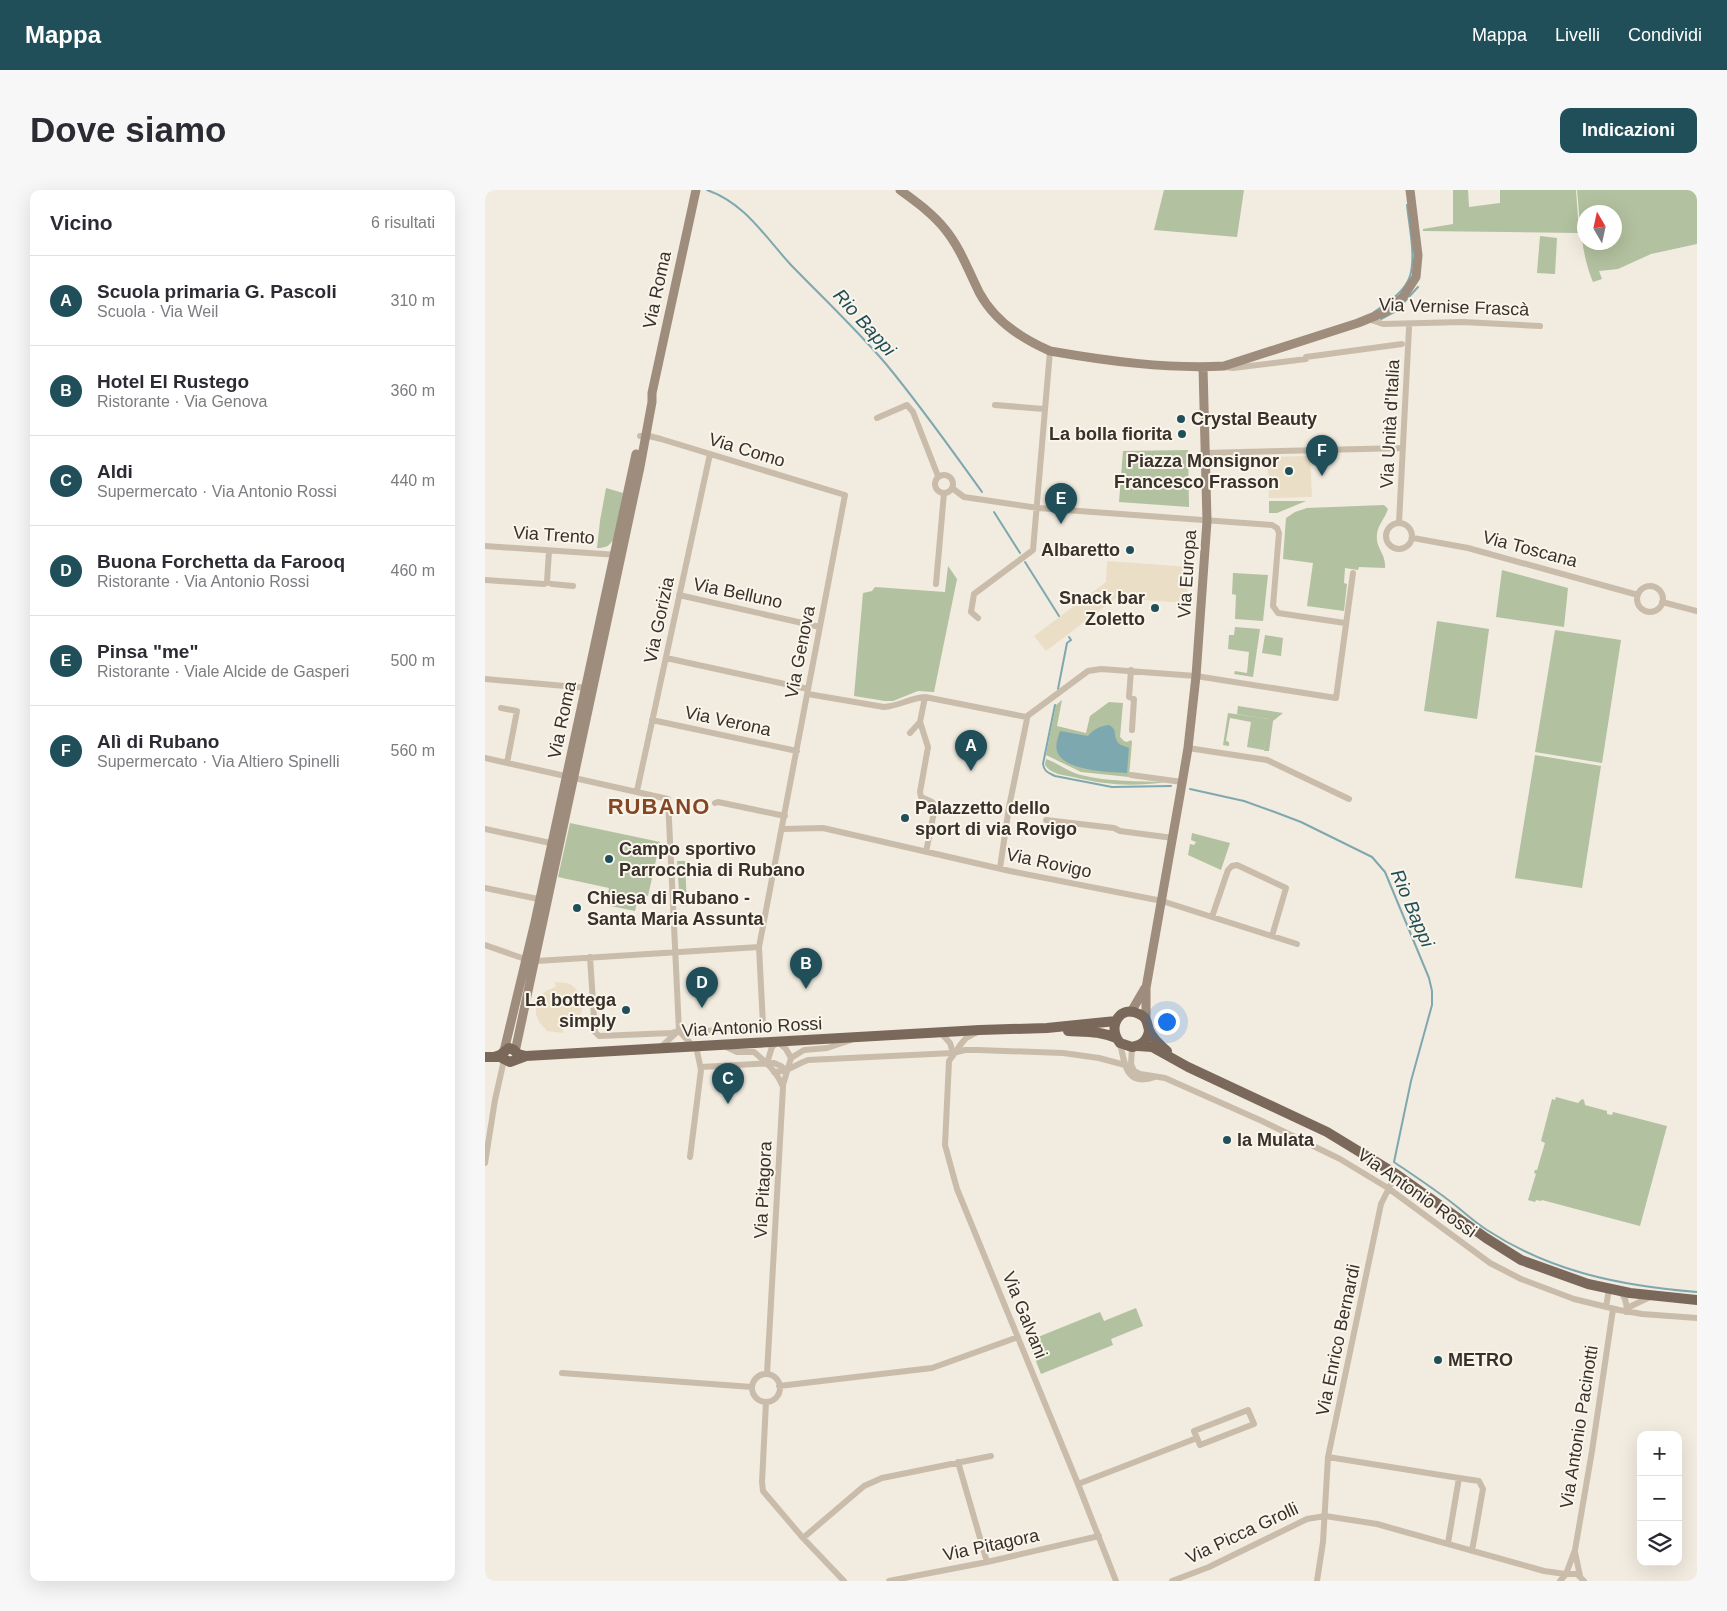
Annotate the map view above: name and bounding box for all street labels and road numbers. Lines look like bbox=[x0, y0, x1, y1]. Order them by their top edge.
street label: Via Roma bbox=[639, 248, 675, 331]
street label: Via Vernise Frascà bbox=[1378, 294, 1531, 320]
street label: Via Unità d'Italia bbox=[1377, 358, 1403, 489]
street label: Via Como bbox=[706, 429, 788, 471]
street label: Via Trento bbox=[513, 522, 595, 548]
street label: Via Toscana bbox=[1480, 527, 1581, 572]
street label: Via Europa bbox=[1174, 528, 1200, 619]
street label: Via Gorizia bbox=[640, 574, 678, 665]
street label: Via Belluno bbox=[692, 574, 784, 612]
street label: Via Genova bbox=[781, 603, 819, 700]
street label: Via Roma bbox=[544, 678, 580, 761]
street label: Via Verona bbox=[683, 702, 774, 740]
street label: Via Rovigo bbox=[1005, 844, 1093, 882]
street label: Via Antonio Rossi bbox=[681, 1013, 823, 1041]
street label: Via Pitagora bbox=[750, 1140, 776, 1239]
street label: Via Antonio Rossi bbox=[1354, 1144, 1480, 1242]
street label: Via Enrico Bernardi bbox=[1312, 1262, 1364, 1418]
street label: Via Galvani bbox=[999, 1269, 1051, 1361]
street label: Via Antonio Pacinotti bbox=[1556, 1344, 1602, 1510]
street label: Via Picca Grolli bbox=[1183, 1498, 1301, 1568]
street label: Via Pitagora bbox=[941, 1525, 1042, 1565]

